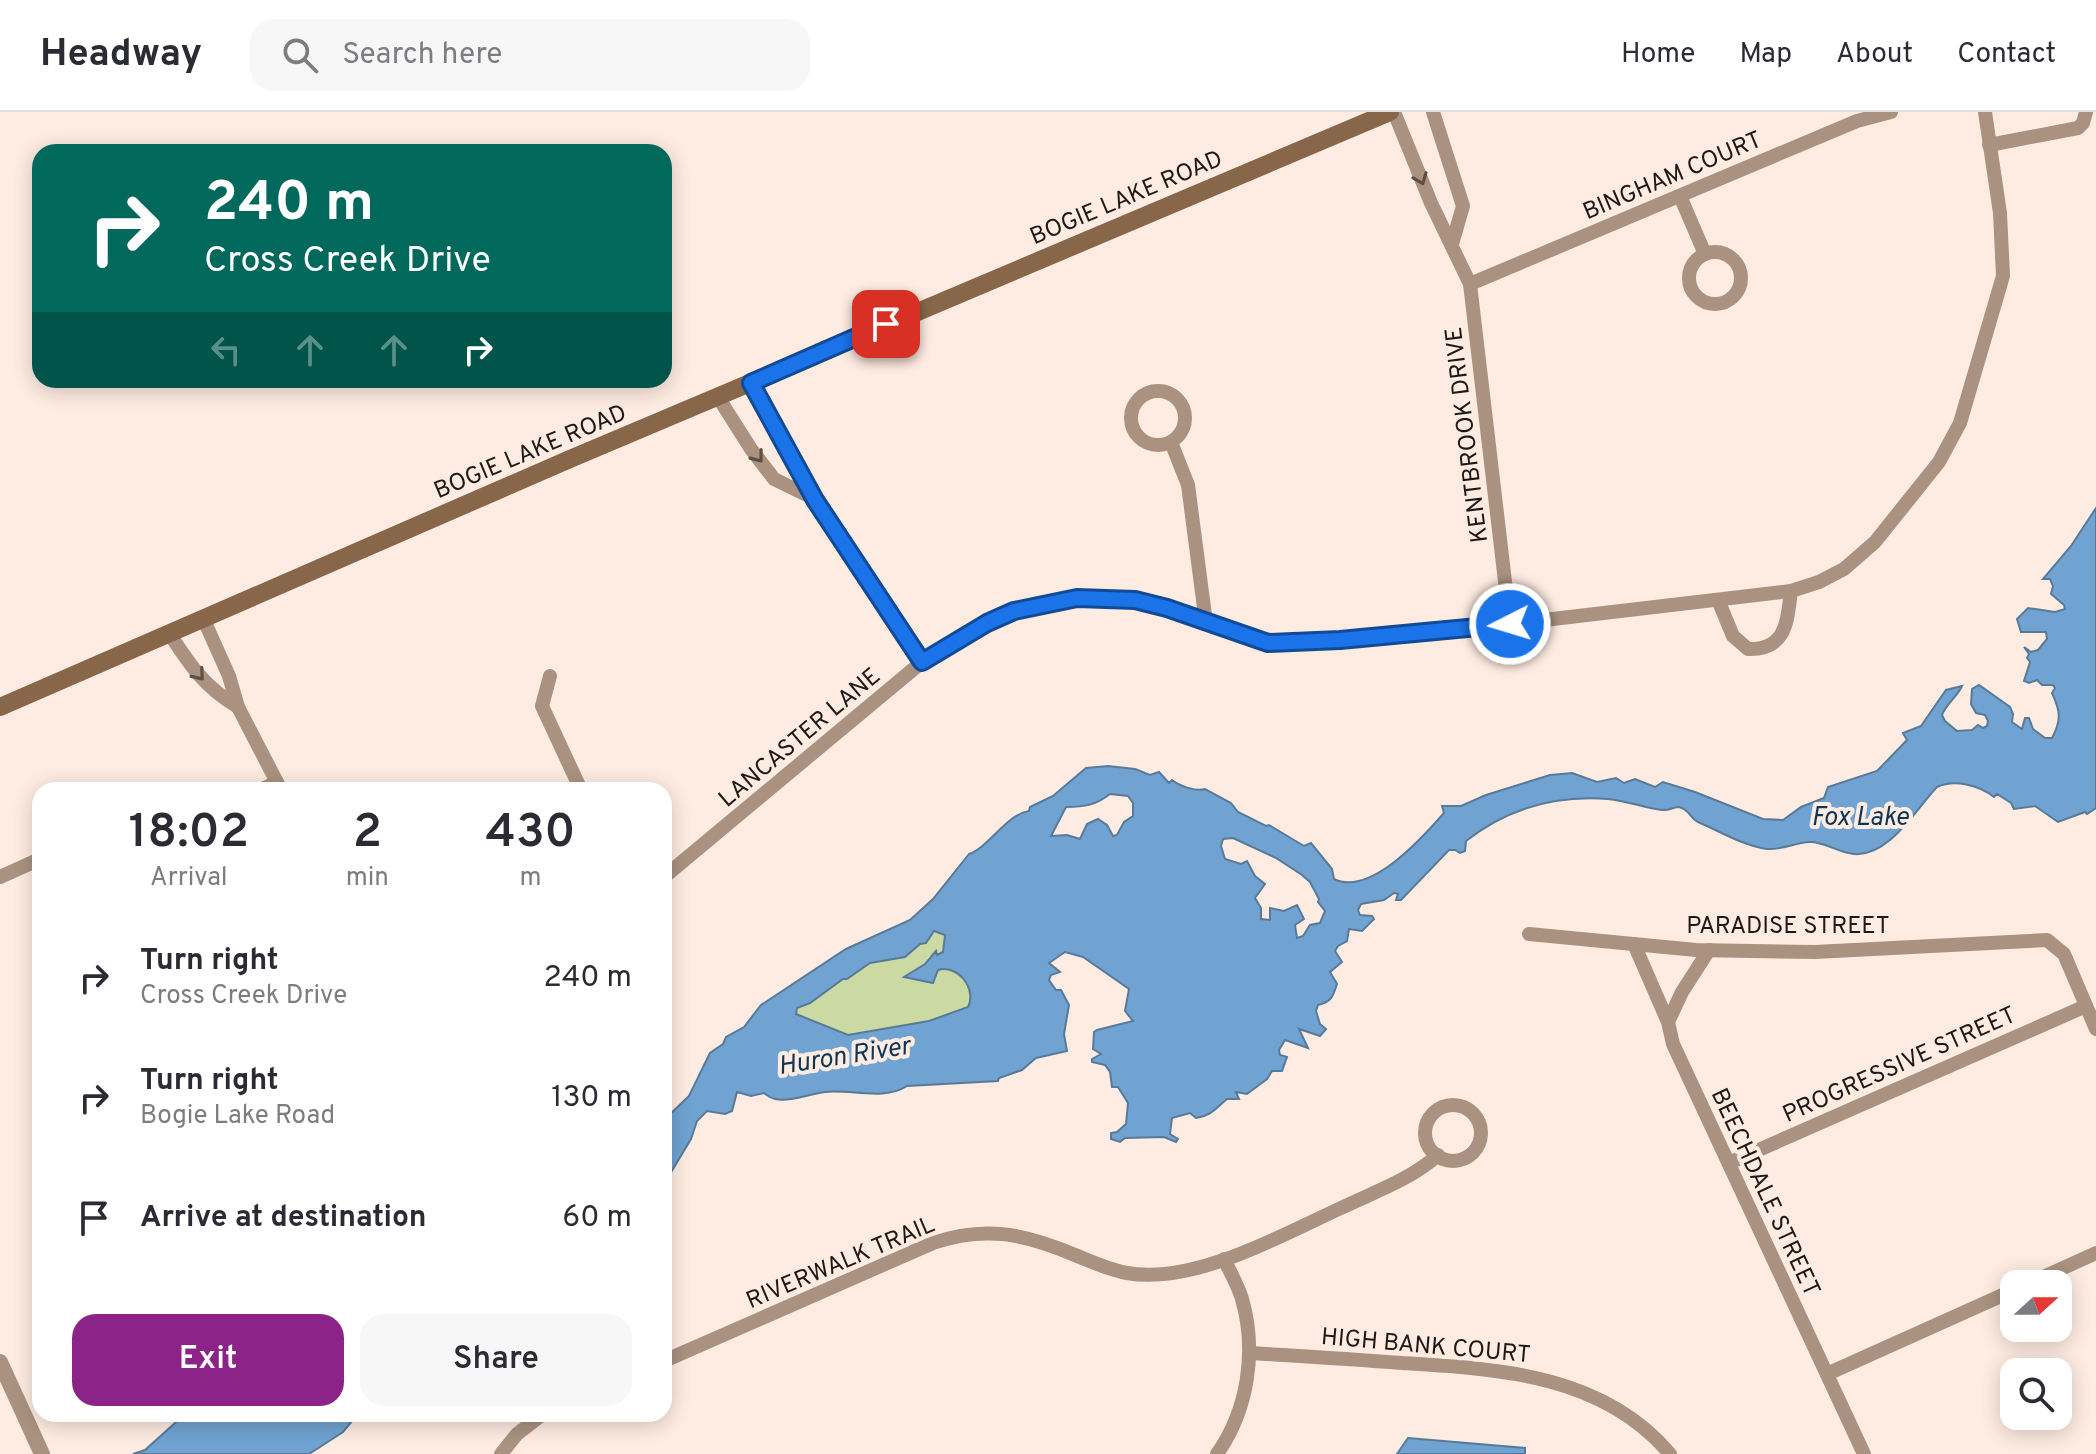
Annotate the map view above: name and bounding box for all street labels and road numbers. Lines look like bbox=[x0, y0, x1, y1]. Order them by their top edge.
street label: BINGHAM COURT bbox=[1579, 126, 1767, 228]
street label: BOGIE LAKE ROAD bbox=[1026, 145, 1228, 253]
street label: KENTBROOK DRIVE bbox=[1440, 325, 1496, 544]
street label: BOGIE LAKE ROAD bbox=[430, 399, 632, 507]
street label: LANCASTER LANE bbox=[713, 662, 887, 815]
street label: PARADISE STREET bbox=[1686, 912, 1890, 942]
street label: PROGRESSIVE STREET bbox=[1779, 1001, 2021, 1131]
street label: BEECHDALE STREET bbox=[1703, 1084, 1826, 1302]
street label: RIVERWALK TRAIL bbox=[742, 1211, 940, 1317]
street label: HIGH BANK COURT bbox=[1320, 1323, 1532, 1371]

